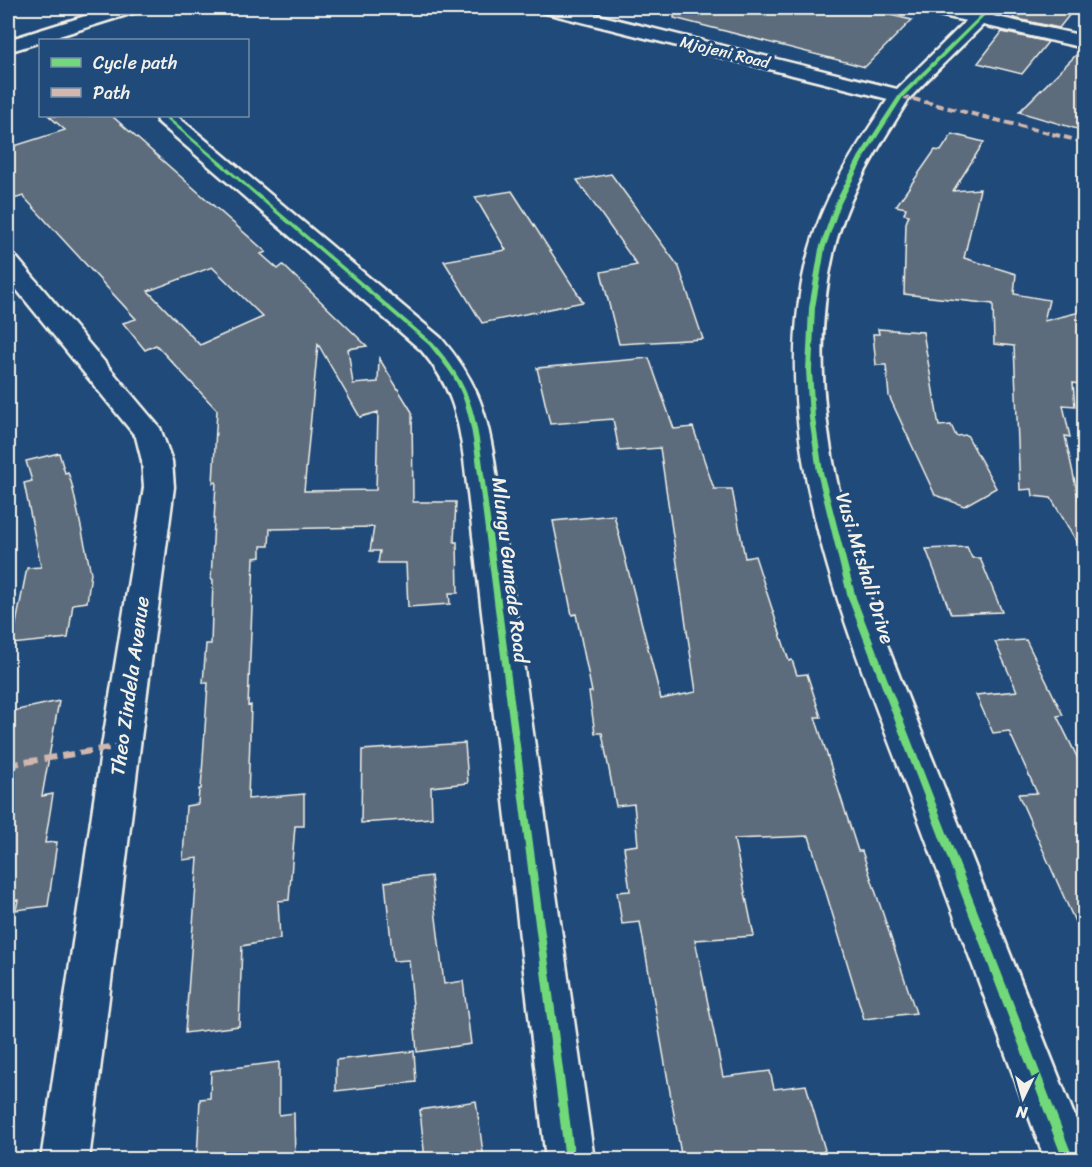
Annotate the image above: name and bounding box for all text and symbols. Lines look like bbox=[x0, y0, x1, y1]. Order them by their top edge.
street label: Mjojeni Road bbox=[677, 27, 774, 77]
legend bbox=[39, 39, 249, 117]
text: Cycle path bbox=[93, 47, 177, 79]
text: Path bbox=[93, 77, 130, 109]
street label: Mlungu Gumede Road bbox=[481, 475, 539, 666]
street label: Vusi Mtshali Drive bbox=[825, 488, 905, 648]
street label: Theo Zindela Avenue bbox=[100, 594, 160, 778]
north arrow bbox=[993, 1068, 1053, 1128]
text: N bbox=[1014, 1097, 1030, 1127]

